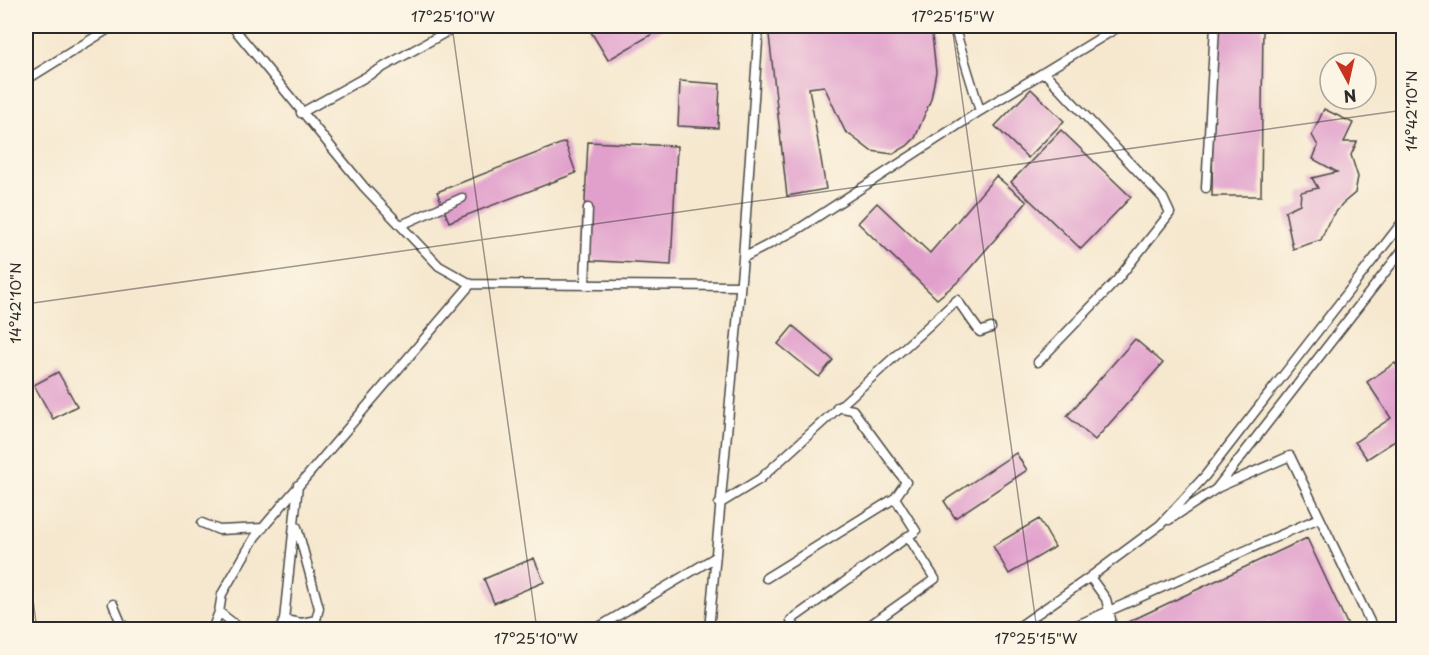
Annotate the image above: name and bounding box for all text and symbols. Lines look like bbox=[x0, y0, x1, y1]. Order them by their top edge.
text: 17°25'10"W bbox=[411, 4, 496, 27]
text: 17°25'15"W bbox=[912, 4, 995, 27]
north arrow bbox=[1318, 51, 1378, 111]
text: 14°42'10"N bbox=[1399, 70, 1422, 152]
text: N bbox=[1342, 84, 1358, 110]
text: 14°42'10"N bbox=[3, 262, 26, 344]
text: 17°25'10"W bbox=[494, 626, 579, 649]
text: 17°25'15"W bbox=[995, 626, 1078, 649]

